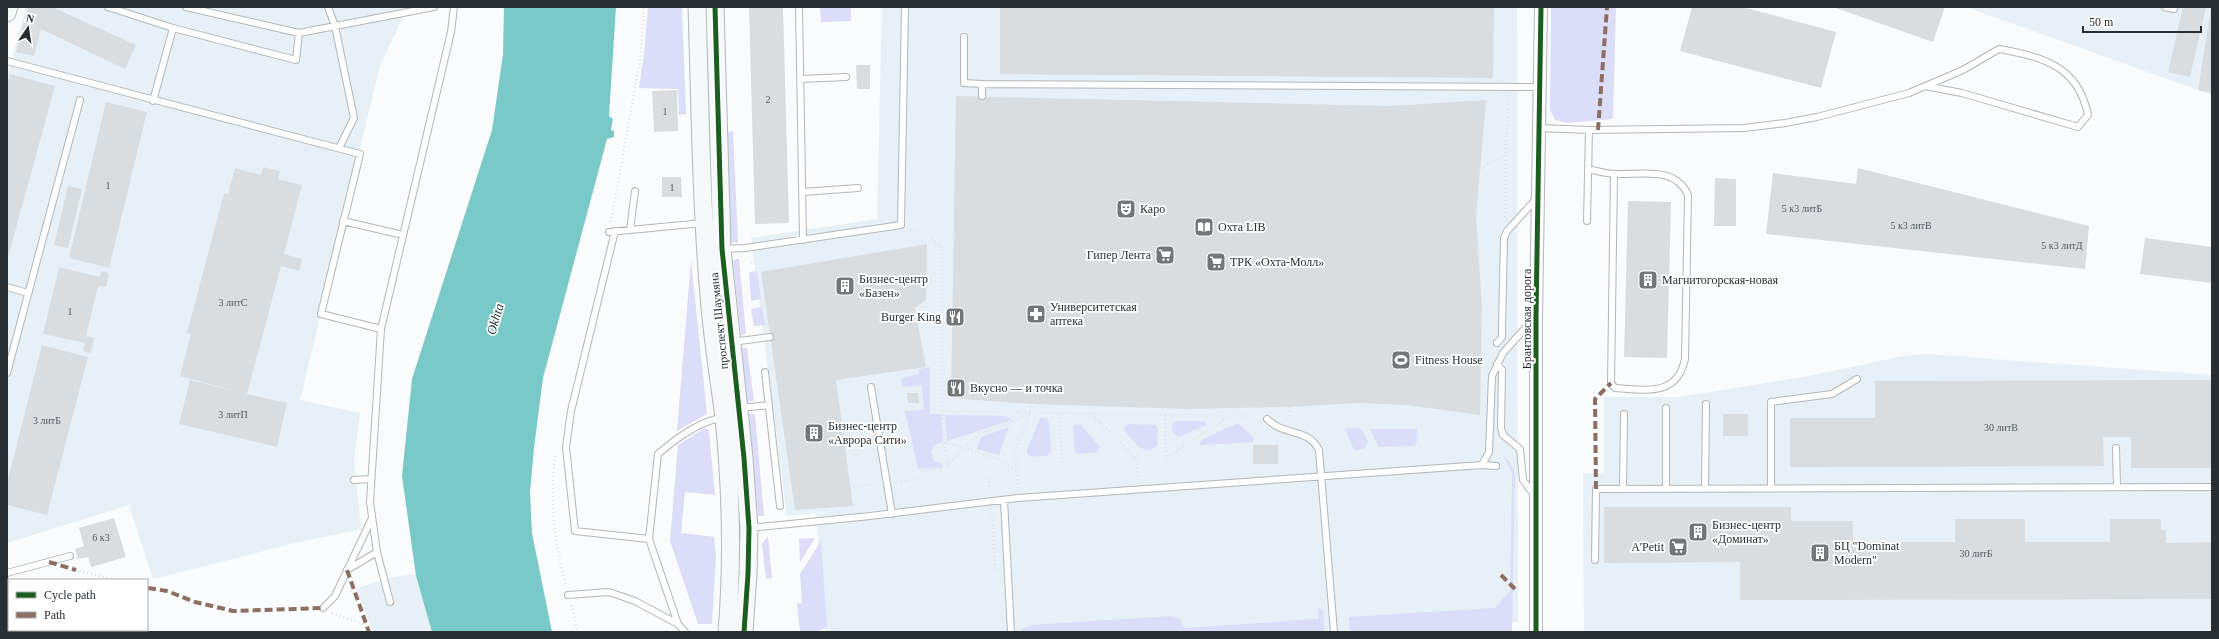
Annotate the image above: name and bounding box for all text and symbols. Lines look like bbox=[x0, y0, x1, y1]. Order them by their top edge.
north arrow bbox=[8, 8, 48, 48]
scale bar bbox=[2083, 8, 2201, 34]
text: N bbox=[25, 12, 36, 25]
text: 50 m bbox=[2089, 15, 2114, 29]
house number: 2 bbox=[766, 94, 771, 105]
house number: 1 bbox=[663, 106, 668, 117]
house number: 1 bbox=[106, 180, 111, 191]
house number: 1 bbox=[670, 182, 675, 193]
theatre icon: Каро bbox=[1115, 198, 1137, 220]
place label: Каро bbox=[1140, 202, 1165, 216]
house number: 5 к3 литБ bbox=[1782, 203, 1822, 214]
library icon: Охта LIB bbox=[1193, 216, 1215, 238]
place label: Охта LIB bbox=[1218, 220, 1265, 234]
house number: 5 к3 литВ bbox=[1890, 220, 1932, 231]
house number: 5 к3 литД bbox=[2041, 240, 2083, 251]
supermarket icon: Гипер Лента bbox=[1154, 244, 1176, 266]
place label: Гипер Лента bbox=[1087, 248, 1152, 262]
supermarket icon: ТРК «Охта-Молл» bbox=[1205, 251, 1227, 273]
place label: ТРК «Охта-Молл» bbox=[1230, 255, 1324, 269]
street label: Брантовская дорога bbox=[1520, 268, 1534, 369]
building icon: Магнитогорская-новая bbox=[1637, 269, 1659, 291]
street label: проспект Шаумяна bbox=[707, 271, 731, 370]
place label: Бизнес-центр «Базен» bbox=[859, 272, 928, 300]
place label: Магнитогорская-новая bbox=[1662, 273, 1779, 287]
building icon: Бизнес-центр «Базен» bbox=[834, 275, 856, 297]
house number: 3 литС bbox=[219, 297, 248, 308]
place label: Университетская аптека bbox=[1050, 300, 1137, 328]
water label: Okhta bbox=[483, 301, 507, 336]
pharmacy icon: Университетская аптека bbox=[1025, 303, 1047, 325]
house number: 1 bbox=[68, 306, 73, 317]
restaurant icon: Burger King bbox=[944, 306, 966, 328]
place label: Burger King bbox=[881, 310, 941, 324]
sports icon: Fitness House bbox=[1390, 349, 1412, 371]
place label: Fitness House bbox=[1415, 353, 1483, 367]
restaurant icon: Вкусно — и точка bbox=[945, 377, 967, 399]
place label: Вкусно — и точка bbox=[970, 381, 1063, 395]
house number: 3 литП bbox=[218, 409, 248, 420]
house number: 3 литБ bbox=[33, 415, 61, 426]
place label: Бизнес-центр «Аврора Сити» bbox=[828, 419, 907, 447]
building icon: Бизнес-центр «Аврора Сити» bbox=[803, 422, 825, 444]
house number: 30 литВ bbox=[1984, 422, 2018, 433]
place label: Бизнес-центр «Доминат» bbox=[1712, 518, 1781, 546]
building icon: Бизнес-центр «Доминат» bbox=[1687, 521, 1709, 543]
house number: 6 к3 bbox=[92, 532, 110, 543]
supermarket icon: A'Petit bbox=[1667, 536, 1689, 558]
place label: БЦ "Dominat Modern" bbox=[1834, 539, 1900, 567]
place label: A'Petit bbox=[1631, 540, 1665, 554]
building icon: БЦ "Dominat Modern" bbox=[1809, 542, 1831, 564]
house number: 30 литБ bbox=[1960, 548, 1993, 559]
legend bbox=[8, 579, 148, 631]
text: Cycle path bbox=[44, 588, 96, 602]
text: Path bbox=[44, 608, 65, 622]

